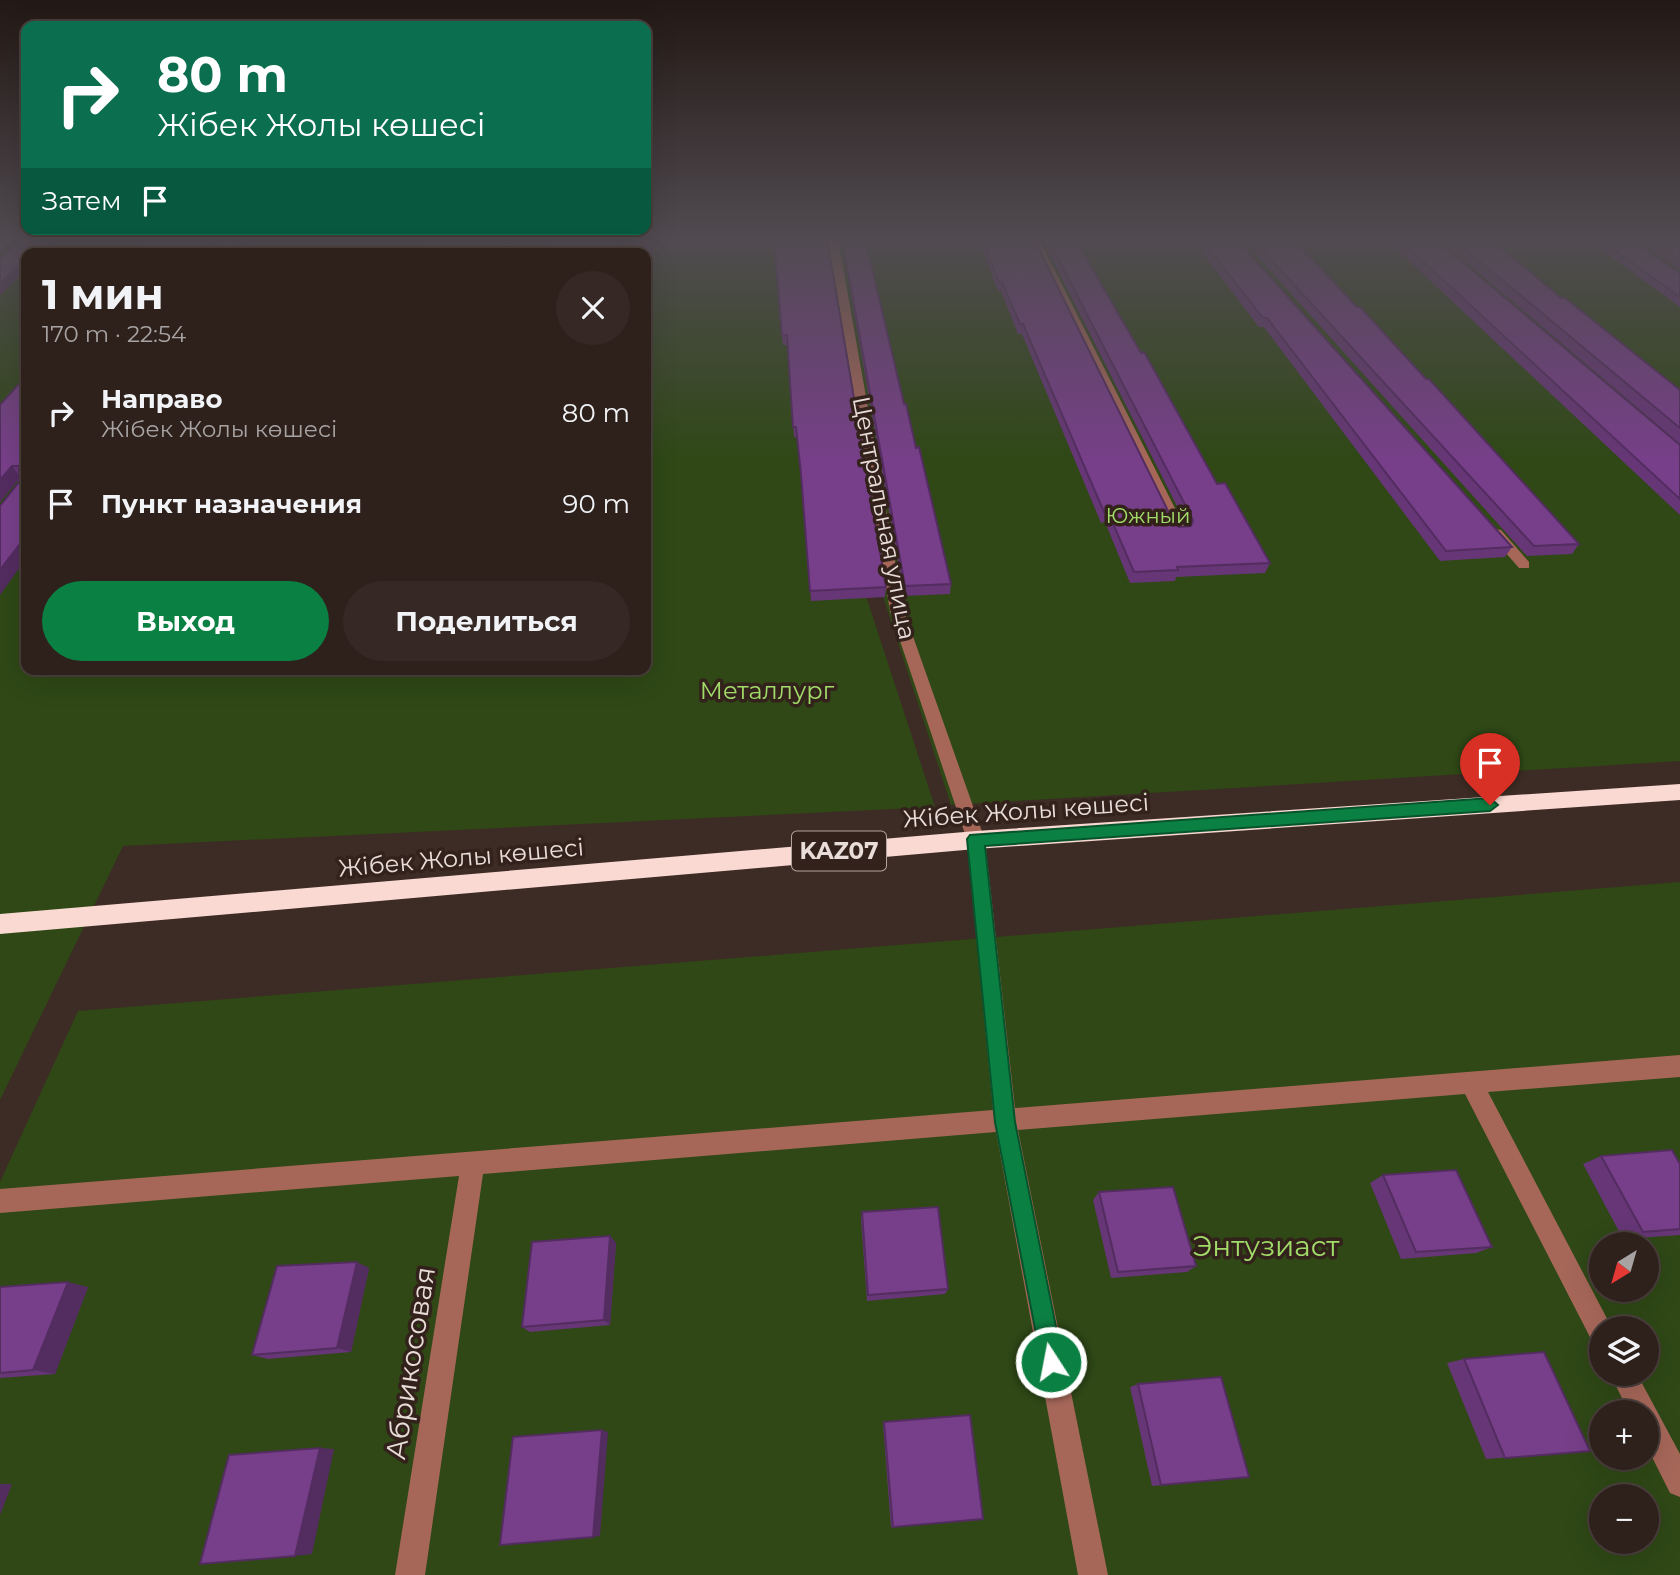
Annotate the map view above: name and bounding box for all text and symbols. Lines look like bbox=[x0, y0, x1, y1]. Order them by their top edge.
text: 80 m bbox=[157, 45, 288, 104]
icon: right bbox=[42, 49, 133, 140]
text: Жібек Жолы көшесі bbox=[157, 105, 486, 144]
icon: arrive bbox=[136, 182, 174, 220]
text: Затем bbox=[42, 185, 122, 217]
text: 1 мин bbox=[42, 268, 164, 320]
button: close bbox=[556, 271, 630, 345]
text: 170 m · 22:54 bbox=[42, 320, 186, 348]
text: Направо bbox=[101, 383, 222, 415]
icon: right bbox=[42, 394, 80, 432]
street label: Центральная улица bbox=[847, 394, 922, 642]
text: 80 m bbox=[562, 397, 630, 429]
text: Жібек Жолы көшесі bbox=[101, 415, 337, 443]
icon: arrive bbox=[42, 485, 80, 523]
text: Пункт назначения bbox=[101, 488, 362, 520]
text: 90 m bbox=[563, 488, 630, 520]
park label: Южный bbox=[1105, 503, 1191, 528]
button: Выход bbox=[42, 581, 329, 661]
button: Поделиться bbox=[343, 581, 630, 661]
park label: Металлург bbox=[700, 676, 835, 705]
pin bbox=[1460, 733, 1520, 805]
icon: arrive bbox=[1471, 744, 1509, 782]
street label: Жібек Жолы көшесі bbox=[902, 787, 1150, 834]
street label: Жібек Жолы көшесі bbox=[337, 832, 585, 883]
road number: KAZ07 bbox=[792, 832, 886, 870]
park label: Энтузиаст bbox=[1193, 1229, 1340, 1263]
north arrow bbox=[1589, 1232, 1659, 1302]
map controls bbox=[1589, 1232, 1659, 1554]
street label: Абрикосовая bbox=[378, 1264, 442, 1462]
button: layers bbox=[1589, 1316, 1659, 1386]
position arrow bbox=[1014, 1325, 1088, 1399]
button: + bbox=[1589, 1400, 1659, 1470]
button: − bbox=[1589, 1484, 1659, 1554]

